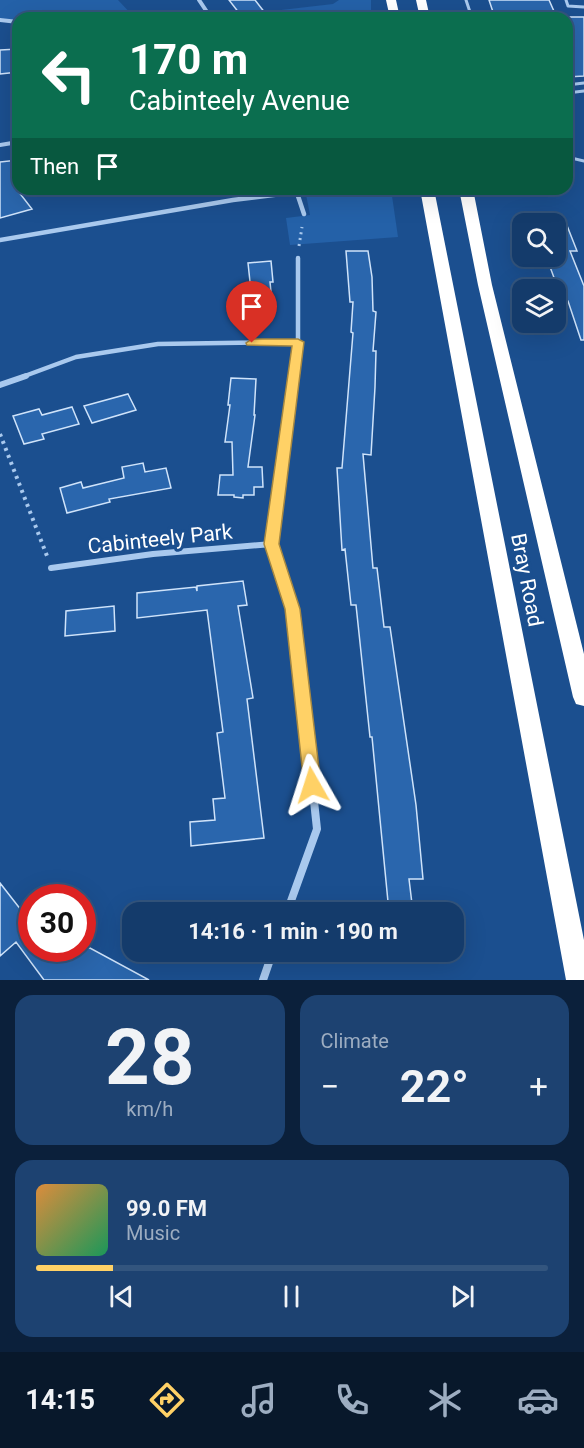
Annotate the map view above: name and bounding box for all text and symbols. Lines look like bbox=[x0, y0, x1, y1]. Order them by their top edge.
text: 170 m bbox=[129, 35, 248, 84]
icon: left bbox=[30, 36, 108, 114]
text: Cabinteely Avenue bbox=[129, 85, 350, 117]
icon: arrive bbox=[91, 150, 124, 183]
text: Then bbox=[30, 154, 79, 179]
map controls bbox=[512, 213, 566, 333]
button: search bbox=[512, 213, 566, 267]
button: layers bbox=[512, 279, 566, 333]
pin bbox=[226, 281, 277, 343]
icon: arrive bbox=[235, 290, 268, 323]
street label: Cabinteely Park bbox=[86, 519, 234, 559]
street label: Bray Road bbox=[506, 531, 548, 629]
position arrow bbox=[280, 753, 344, 817]
speed limit sign: 30 bbox=[18, 884, 96, 962]
text: 14:16 · 1 min · 190 m bbox=[188, 919, 398, 944]
text: 28 bbox=[105, 1012, 195, 1103]
text: Climate bbox=[321, 1029, 389, 1053]
text: 22° bbox=[400, 1060, 469, 1113]
text: − bbox=[321, 1067, 339, 1106]
text: + bbox=[529, 1067, 548, 1106]
text: km/h bbox=[126, 1097, 173, 1121]
text: 99.0 FM bbox=[126, 1196, 207, 1221]
text: Music bbox=[126, 1221, 180, 1245]
icon: previous bbox=[105, 1280, 138, 1313]
icon: pause bbox=[275, 1280, 308, 1313]
icon: next bbox=[446, 1280, 479, 1313]
icon: directions bbox=[146, 1379, 188, 1421]
icon: music bbox=[238, 1379, 280, 1421]
icon: phone bbox=[331, 1379, 373, 1421]
icon: climate bbox=[424, 1379, 466, 1421]
icon: car bbox=[517, 1379, 559, 1421]
text: 14:15 bbox=[25, 1384, 95, 1416]

